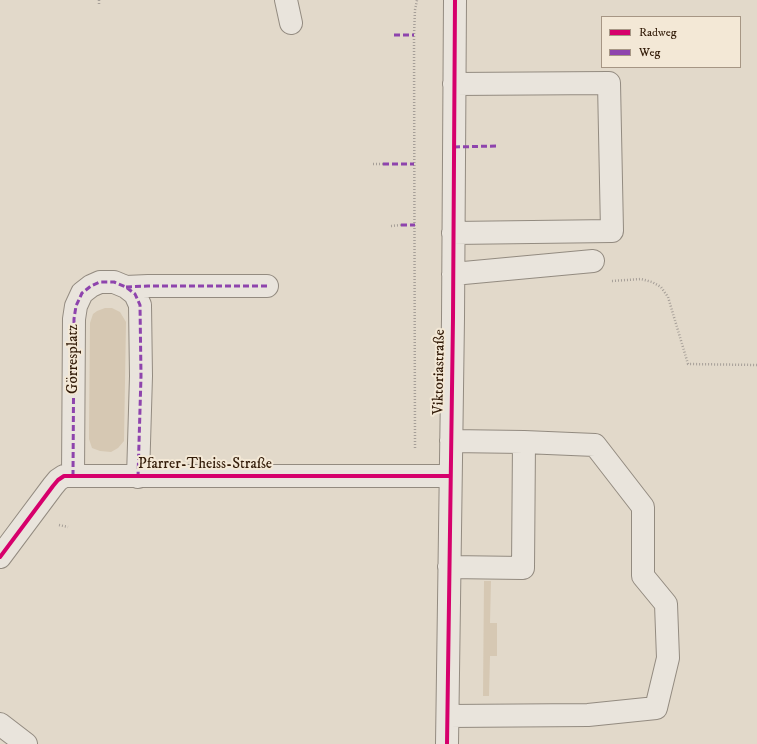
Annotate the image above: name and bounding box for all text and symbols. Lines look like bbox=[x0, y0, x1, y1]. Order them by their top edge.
legend bbox=[601, 16, 741, 68]
text: Radweg bbox=[639, 25, 677, 40]
text: Weg bbox=[639, 45, 660, 60]
street label: Görresplatz bbox=[65, 324, 83, 394]
street label: Viktoriastraße bbox=[430, 329, 450, 415]
street label: Pfarrer-Theiss-Straße bbox=[138, 456, 272, 474]

